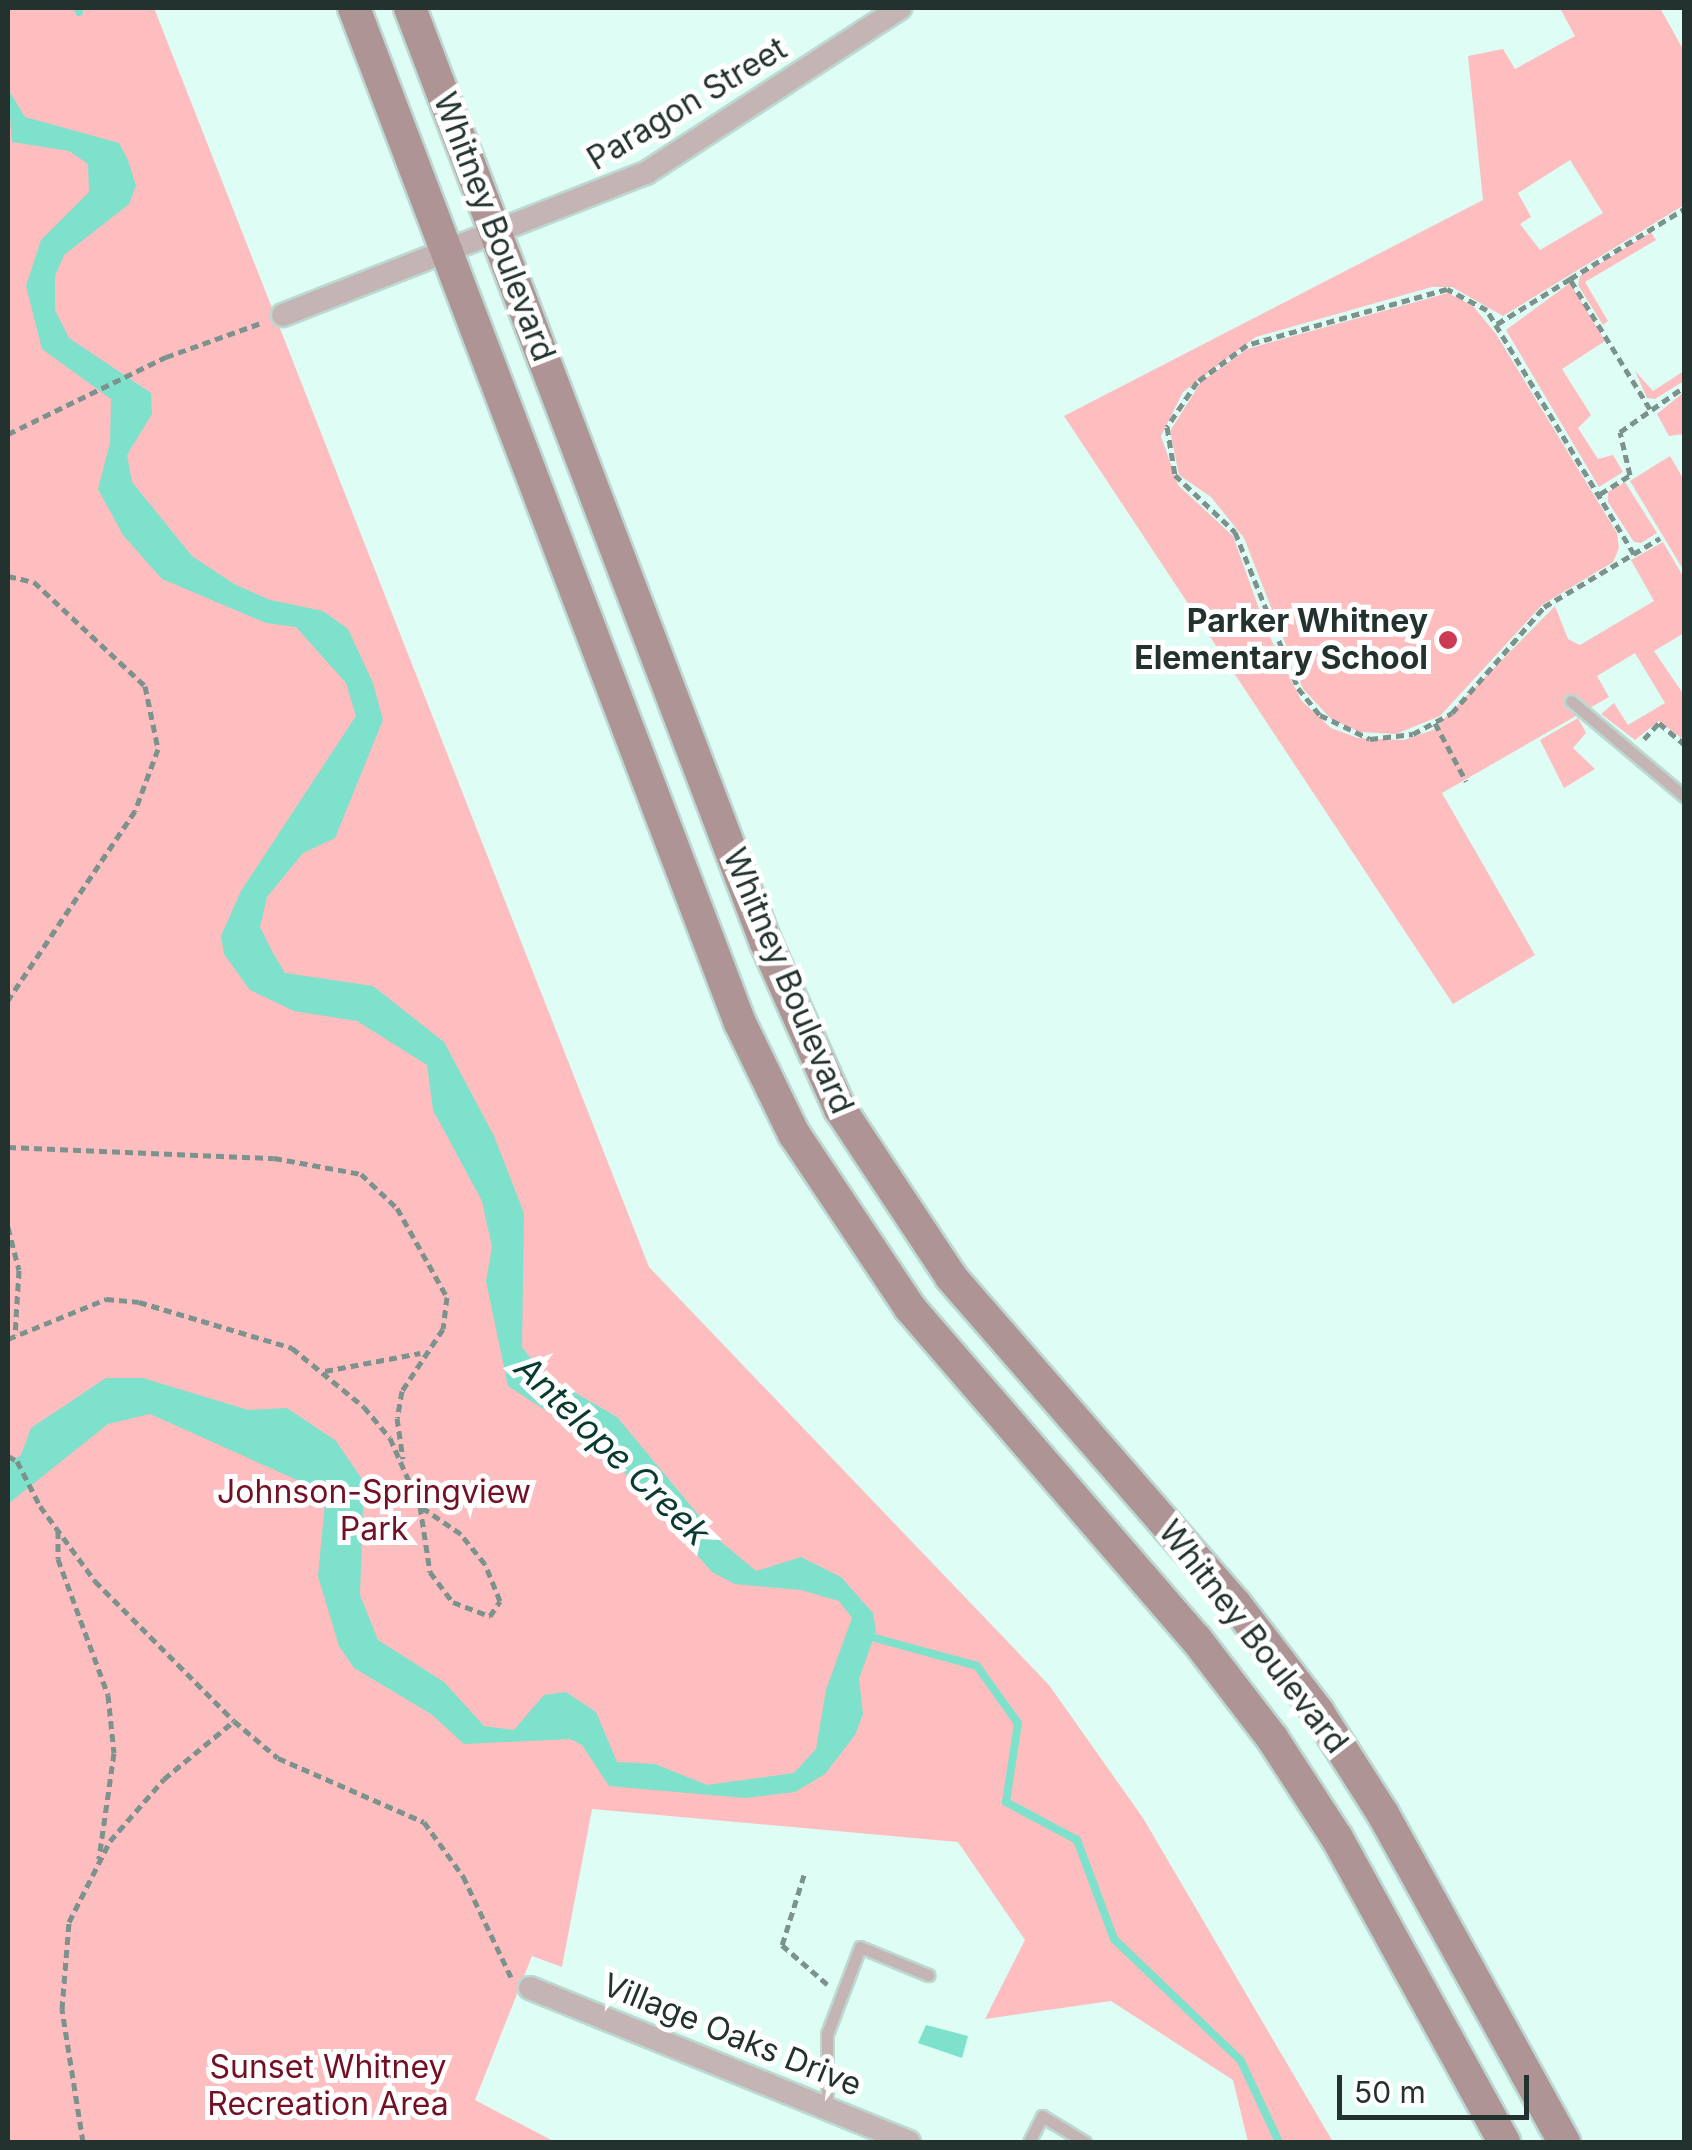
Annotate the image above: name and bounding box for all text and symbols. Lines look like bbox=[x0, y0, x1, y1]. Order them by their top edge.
street label: Paragon Street bbox=[580, 29, 794, 179]
street label: Whitney Boulevard bbox=[425, 87, 563, 367]
place label: Parker Whitney Elementary School bbox=[1134, 603, 1428, 678]
marker: Parker Whitney Elementary School bbox=[1437, 629, 1459, 651]
street label: Whitney Boulevard bbox=[715, 843, 861, 1119]
water label: Antelope Creek bbox=[507, 1346, 719, 1554]
park label: Johnson-Springview Park bbox=[217, 1474, 531, 1549]
street label: Whitney Boulevard bbox=[1150, 1513, 1356, 1761]
street label: Village Oaks Drive bbox=[597, 1966, 867, 2104]
park label: Sunset Whitney Recreation Area bbox=[207, 2049, 449, 2124]
scale bar bbox=[1342, 2055, 1534, 2117]
text: 50 m bbox=[1354, 2074, 1426, 2110]

